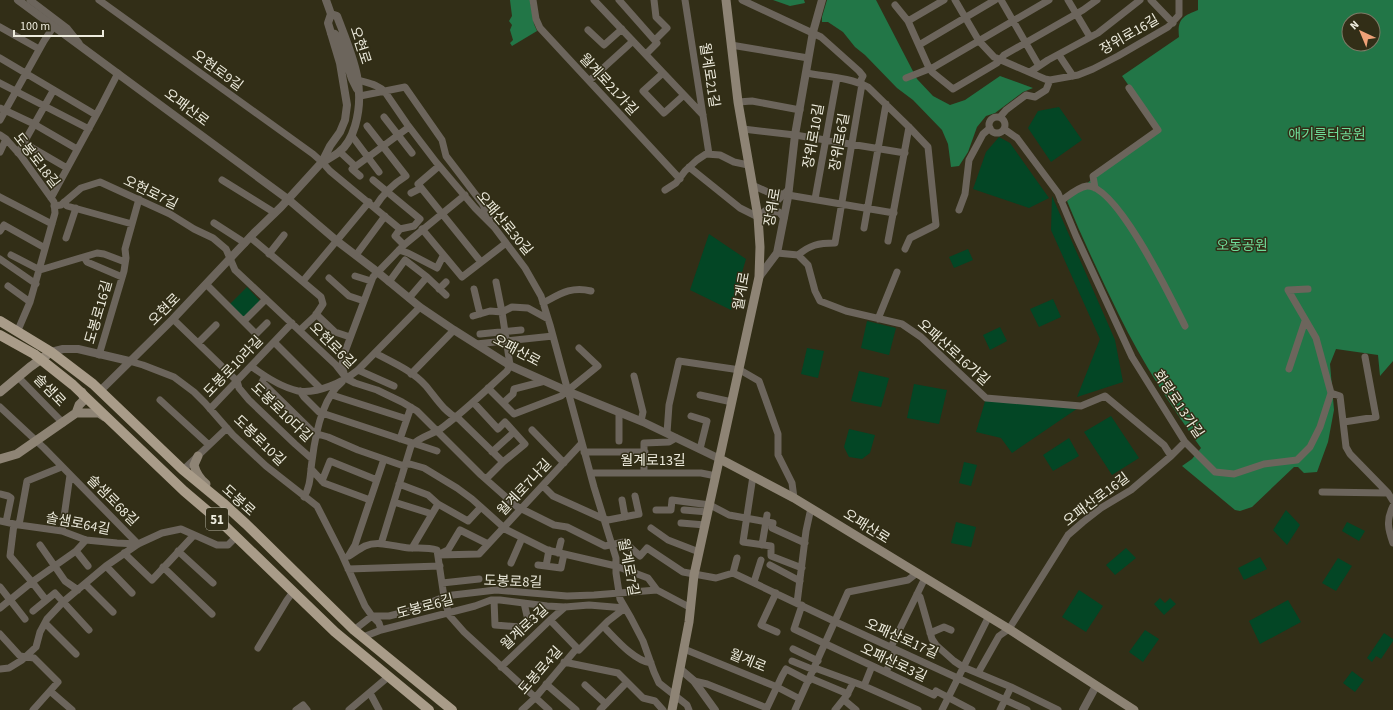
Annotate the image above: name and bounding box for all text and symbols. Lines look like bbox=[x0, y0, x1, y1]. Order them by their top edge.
street label: 장위로16길 bbox=[1096, 10, 1163, 60]
scale bar bbox=[14, 12, 103, 38]
north arrow bbox=[1341, 12, 1381, 52]
text: N bbox=[1347, 17, 1362, 33]
text: 100 m bbox=[20, 18, 50, 35]
street label: 오현로 bbox=[345, 24, 376, 67]
street label: 월계로21길 bbox=[694, 41, 724, 109]
street label: 오현로9길 bbox=[188, 46, 247, 96]
street label: 월계로21가길 bbox=[574, 49, 642, 120]
street label: 오패산로 bbox=[160, 84, 213, 131]
street label: 장위로10길 bbox=[798, 102, 830, 170]
street label: 장위로6길 bbox=[825, 112, 855, 173]
park label: 애기릉터공원 bbox=[1288, 125, 1366, 145]
street label: 도봉로18길 bbox=[8, 129, 64, 193]
street label: 오현로7길 bbox=[120, 171, 181, 215]
street label: 장위로 bbox=[760, 186, 786, 228]
street label: 오패산로30길 bbox=[471, 187, 537, 260]
park label: 오동공원 bbox=[1216, 236, 1268, 256]
street label: 월계로 bbox=[729, 270, 755, 312]
street label: 도봉로16길 bbox=[80, 278, 118, 346]
street label: 오현로 bbox=[144, 289, 186, 330]
street label: 오패산로16가길 bbox=[913, 315, 994, 391]
street label: 오현로6길 bbox=[305, 318, 360, 373]
street label: 오패산로 bbox=[489, 330, 544, 372]
street label: 도봉로10라길 bbox=[199, 332, 268, 402]
street label: 화랑로13가길 bbox=[1148, 366, 1208, 443]
street label: 솔샘로 bbox=[29, 370, 70, 412]
street label: 도봉로10다길 bbox=[246, 378, 316, 447]
street label: 도봉로10길 bbox=[229, 411, 290, 471]
street label: 월계로13길 bbox=[620, 451, 686, 471]
street label: 월계로7나길 bbox=[493, 455, 556, 521]
street label: 오패산로16길 bbox=[1059, 468, 1134, 531]
street label: 솔샘로68길 bbox=[82, 471, 142, 531]
street label: 도봉로 bbox=[217, 480, 259, 521]
street label: 오패산로 bbox=[839, 505, 894, 549]
street label: 솔샘로64길 bbox=[44, 508, 112, 540]
road number: 51 bbox=[206, 508, 228, 530]
street label: 월계로7길 bbox=[613, 537, 643, 598]
street label: 도봉로8길 bbox=[483, 571, 543, 593]
street label: 도봉로6길 bbox=[394, 590, 456, 624]
street label: 월계로3길 bbox=[496, 600, 553, 655]
street label: 오패산로17길 bbox=[862, 614, 941, 664]
street label: 오패산로3길 bbox=[857, 639, 930, 687]
street label: 도봉로4길 bbox=[514, 642, 567, 699]
street label: 월계로 bbox=[726, 644, 769, 677]

